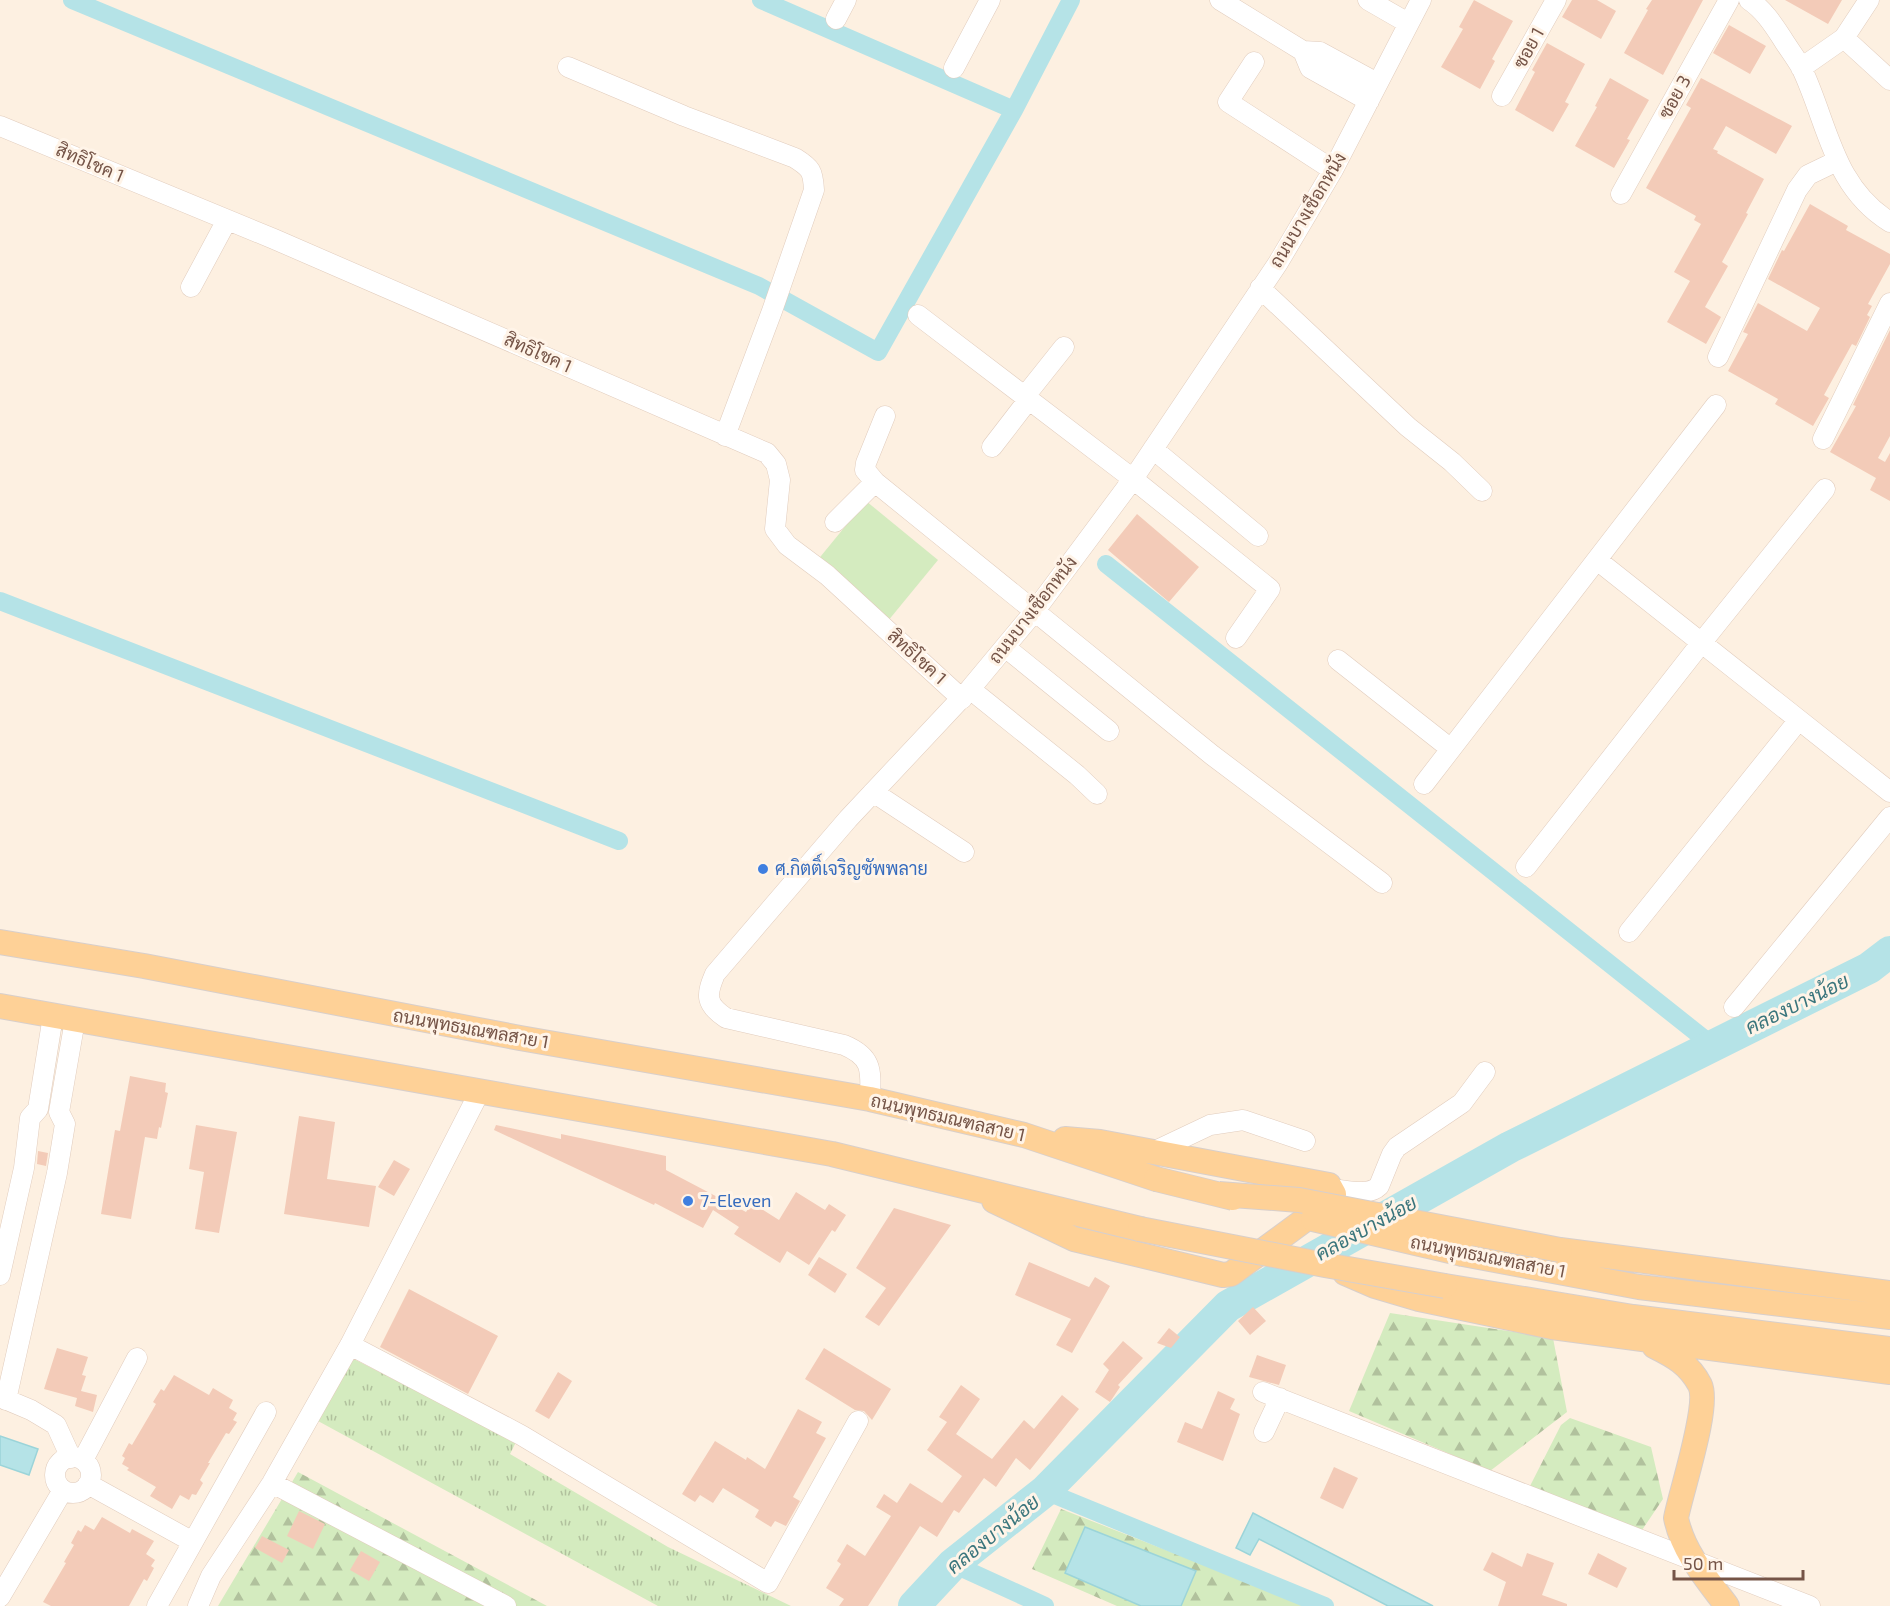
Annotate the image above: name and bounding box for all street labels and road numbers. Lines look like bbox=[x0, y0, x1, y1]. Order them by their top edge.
street label: ซอย 1 bbox=[1508, 23, 1548, 72]
street label: ซอย 3 bbox=[1653, 71, 1695, 122]
street label: สิทธิโชค 1 bbox=[53, 137, 128, 186]
street label: ถนนบางเชือกหนัง bbox=[1264, 148, 1350, 271]
street label: สิทธิโชค 1 bbox=[501, 327, 576, 377]
street label: ถนนบางเชือกหนัง bbox=[983, 551, 1081, 668]
street label: สิทธิโชค 1 bbox=[884, 623, 952, 688]
street label: ถนนพุทธมณฑลสาย 1 bbox=[391, 1003, 551, 1055]
street label: ถนนพุทธมณฑลสาย 1 bbox=[868, 1089, 1028, 1147]
street label: ถนนพุทธมณฑลสาย 1 bbox=[1408, 1230, 1568, 1284]

